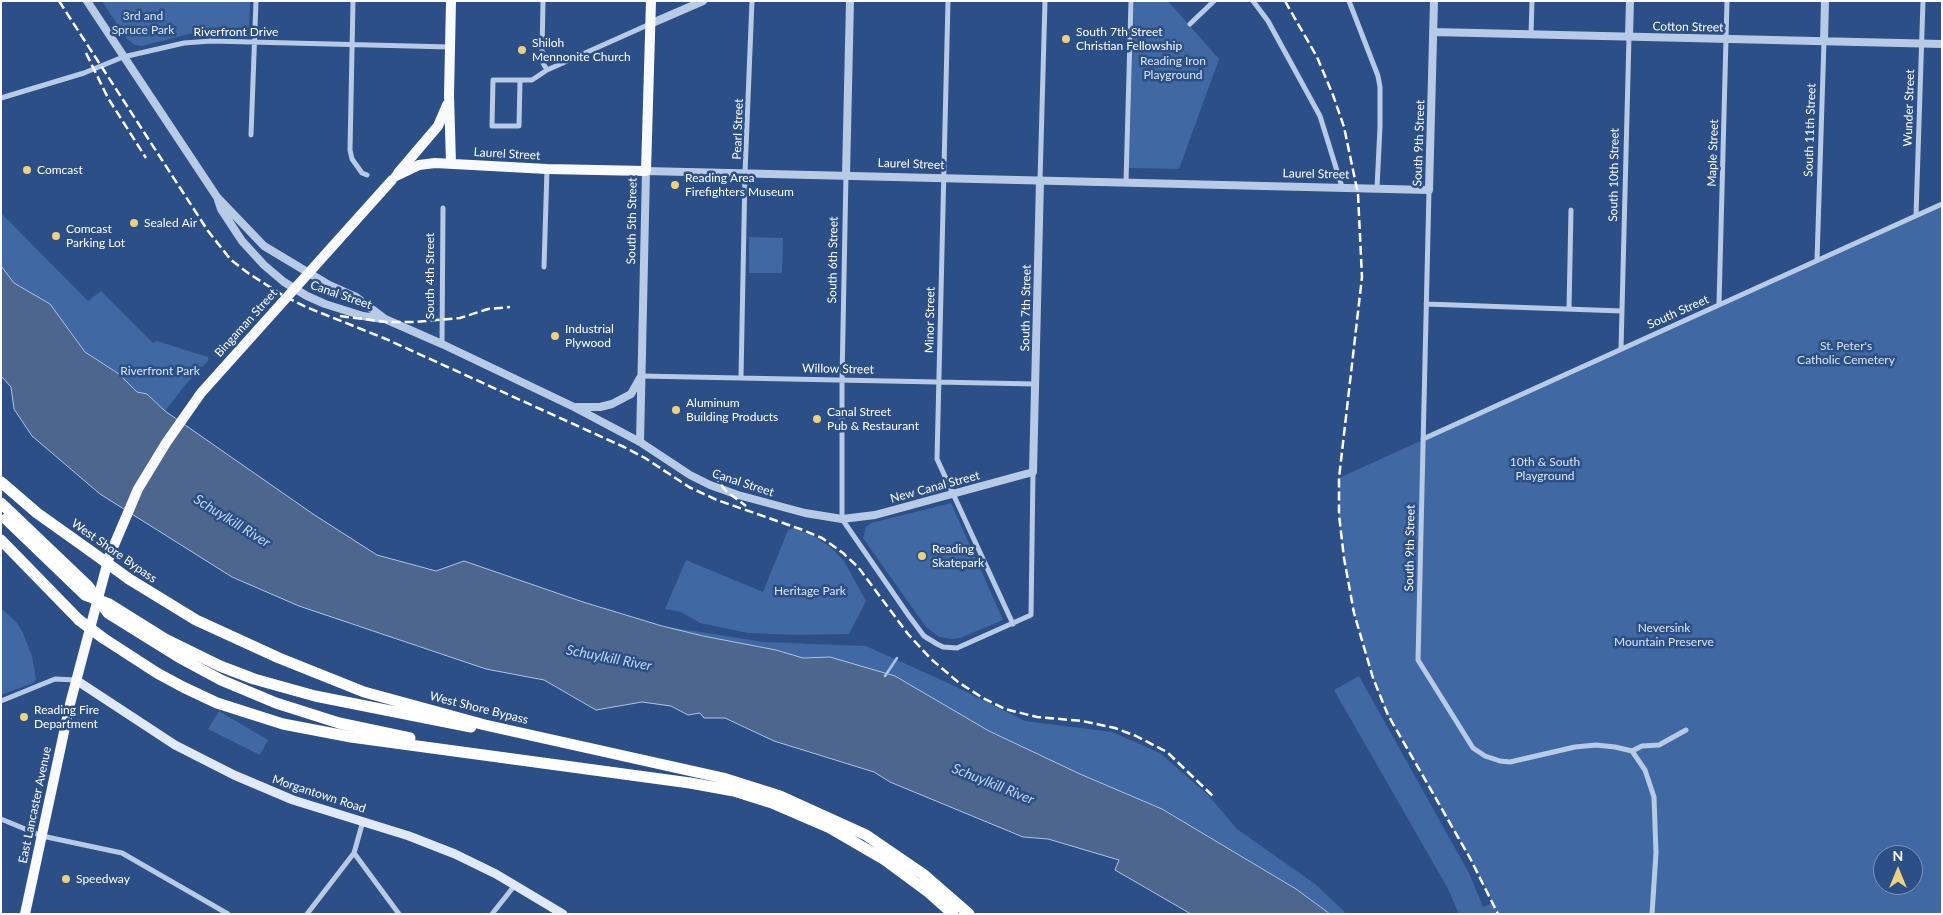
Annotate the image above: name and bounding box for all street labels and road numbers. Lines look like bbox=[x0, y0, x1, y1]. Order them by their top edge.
street label: Cotton Street bbox=[1652, 19, 1724, 35]
street label: Riverfront Drive bbox=[194, 25, 278, 39]
street label: Wunder Street bbox=[1900, 69, 1918, 147]
street label: South 11th Street bbox=[1801, 83, 1819, 177]
street label: Pearl Street bbox=[730, 98, 746, 160]
street label: South 9th Street bbox=[1410, 99, 1428, 187]
street label: Maple Street bbox=[1705, 119, 1721, 187]
street label: South 10th Street bbox=[1606, 128, 1622, 222]
street label: Laurel Street bbox=[473, 145, 541, 163]
street label: Laurel Street bbox=[877, 156, 945, 172]
street label: Laurel Street bbox=[1282, 166, 1350, 182]
street label: South 5th Street bbox=[624, 178, 640, 264]
street label: South 6th Street bbox=[825, 217, 841, 303]
street label: South 4th Street bbox=[423, 233, 437, 319]
street label: South 7th Street bbox=[1018, 265, 1034, 351]
street label: Canal Street bbox=[308, 278, 374, 312]
street label: Bingaman Street bbox=[212, 286, 280, 360]
street label: Minor Street bbox=[922, 287, 938, 353]
street label: South Street bbox=[1645, 292, 1711, 332]
street label: Willow Street bbox=[802, 361, 874, 377]
street label: Canal Street bbox=[710, 466, 776, 500]
street label: New Canal Street bbox=[889, 468, 981, 506]
street label: South 9th Street bbox=[1402, 505, 1418, 591]
street label: West Shore Bypass bbox=[69, 516, 159, 586]
street label: West Shore Bypass bbox=[428, 689, 530, 727]
street label: East Lancaster Avenue bbox=[16, 745, 54, 865]
street label: Morgantown Road bbox=[270, 772, 368, 816]

